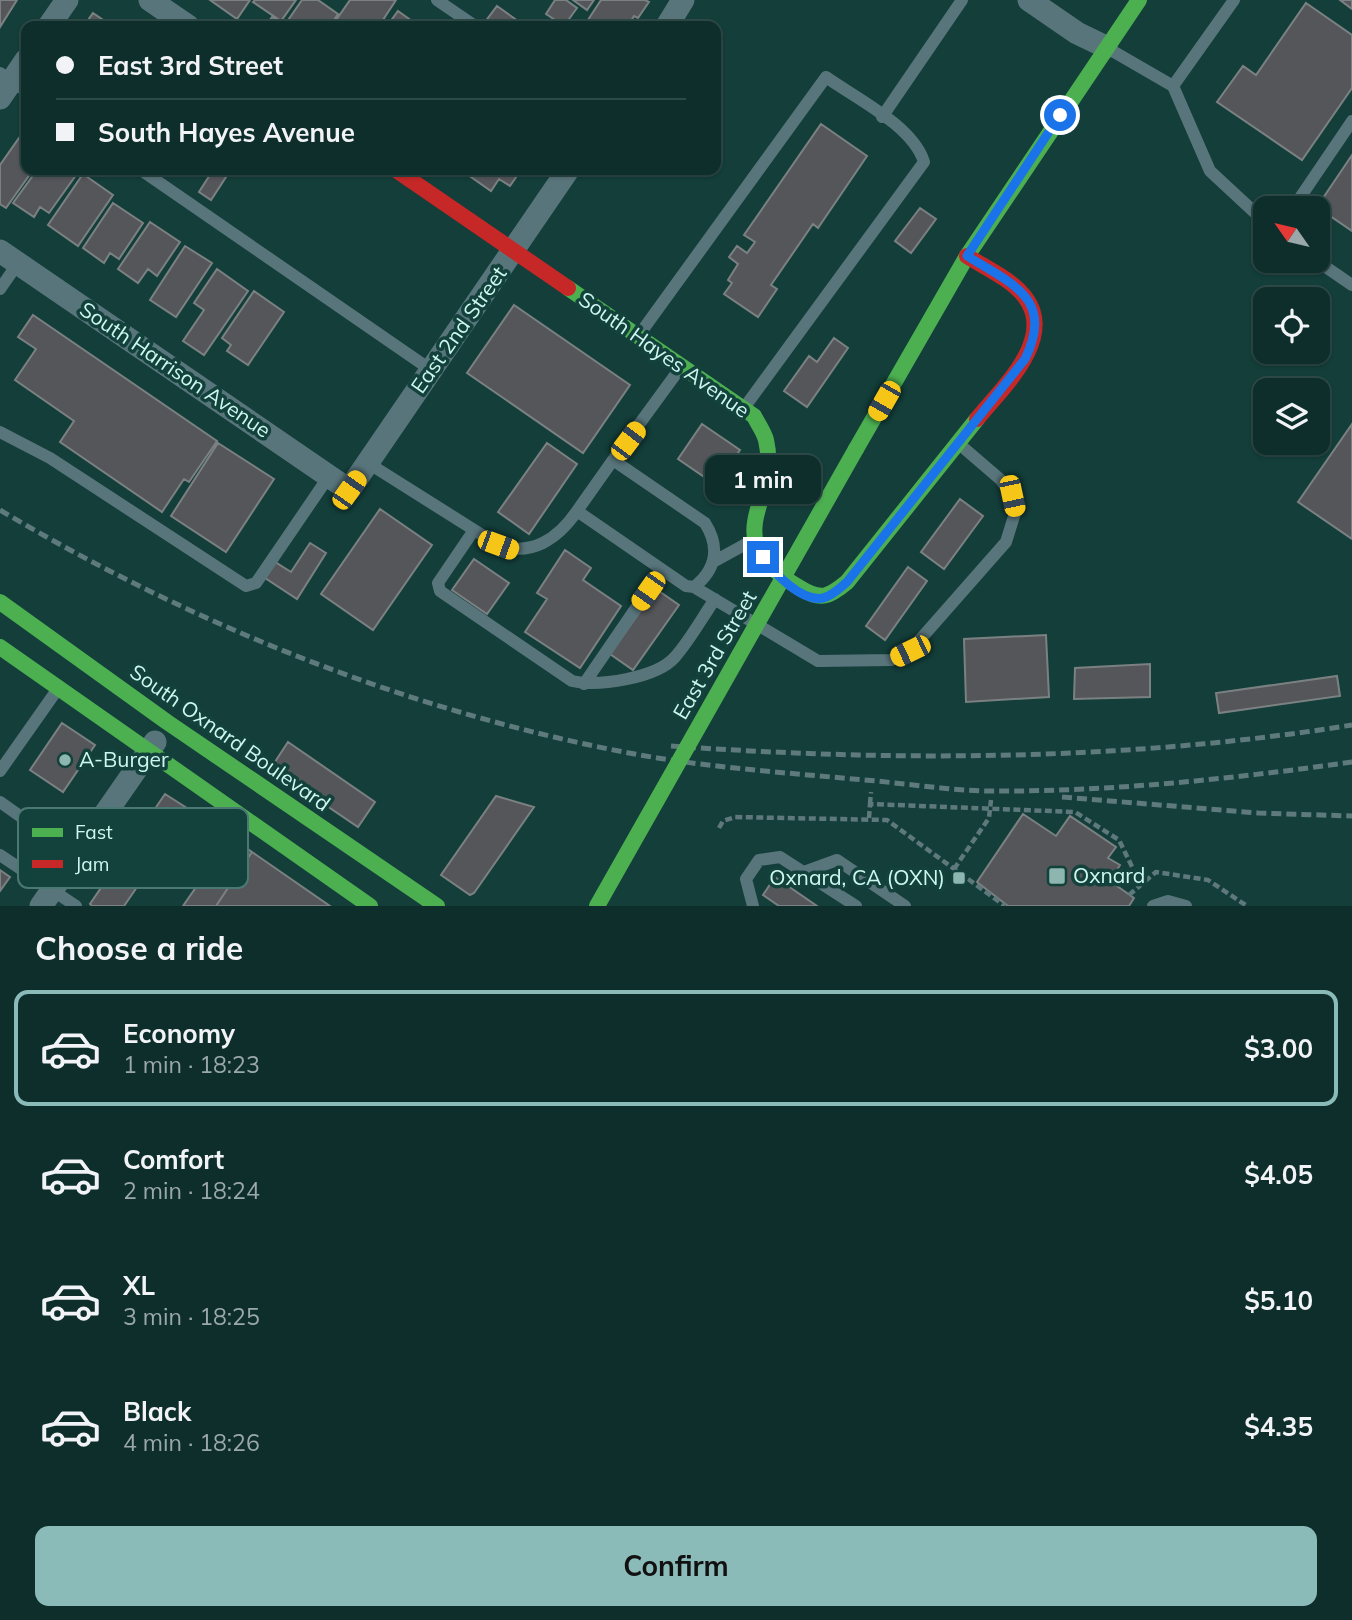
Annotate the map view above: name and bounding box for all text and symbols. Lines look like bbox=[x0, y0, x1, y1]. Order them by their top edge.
text: East 3rd Street bbox=[98, 49, 283, 82]
route start bbox=[1044, 99, 1076, 131]
text: South Hayes Avenue bbox=[98, 116, 355, 149]
north arrow bbox=[1253, 196, 1330, 273]
map controls bbox=[1253, 196, 1330, 455]
street label: East 2nd Street bbox=[405, 261, 512, 398]
street label: South Hayes Avenue bbox=[574, 285, 755, 423]
button: locate bbox=[1253, 287, 1330, 364]
street label: South Harrison Avenue bbox=[75, 296, 276, 443]
car bbox=[865, 378, 904, 424]
button: layers bbox=[1253, 378, 1330, 455]
car bbox=[607, 418, 650, 464]
callout: 1 min bbox=[705, 456, 821, 504]
text: 1 min bbox=[733, 465, 793, 494]
car bbox=[329, 467, 370, 513]
car bbox=[998, 473, 1027, 519]
car bbox=[475, 528, 522, 562]
route end bbox=[747, 541, 779, 573]
car bbox=[628, 568, 669, 614]
street label: East 3rd Street bbox=[667, 586, 761, 723]
car bbox=[887, 632, 934, 670]
street label: South Oxnard Boulevard bbox=[125, 658, 336, 816]
place label: A-Burger bbox=[79, 746, 169, 772]
marker: A-Burger bbox=[57, 752, 73, 768]
legend bbox=[18, 808, 248, 888]
text: Fast bbox=[75, 820, 113, 844]
text: Jam bbox=[75, 852, 109, 876]
place label: Oxnard bbox=[1073, 862, 1145, 888]
place label: Oxnard, CA (OXN) bbox=[769, 864, 945, 890]
marker: Oxnard bbox=[1047, 866, 1067, 886]
marker: Oxnard, CA (OXN) bbox=[951, 870, 967, 886]
text: Choose a ride bbox=[35, 928, 243, 968]
icon: car bbox=[39, 1017, 102, 1080]
text: Economy bbox=[123, 1017, 235, 1050]
text: $3.00 bbox=[1244, 1032, 1313, 1065]
text: 1 min · 18:23 bbox=[123, 1050, 260, 1079]
icon: car bbox=[39, 1143, 102, 1206]
text: Comfort bbox=[123, 1143, 224, 1176]
text: $4.05 bbox=[1244, 1158, 1313, 1191]
text: 2 min · 18:24 bbox=[123, 1176, 260, 1205]
icon: car bbox=[39, 1269, 102, 1332]
text: XL bbox=[123, 1269, 155, 1302]
text: $5.10 bbox=[1244, 1284, 1313, 1317]
text: 3 min · 18:25 bbox=[123, 1302, 260, 1331]
icon: car bbox=[39, 1395, 102, 1458]
text: Black bbox=[123, 1395, 191, 1428]
text: $4.35 bbox=[1244, 1410, 1313, 1443]
text: 4 min · 18:26 bbox=[123, 1428, 260, 1457]
button: Confirm bbox=[35, 1526, 1317, 1606]

